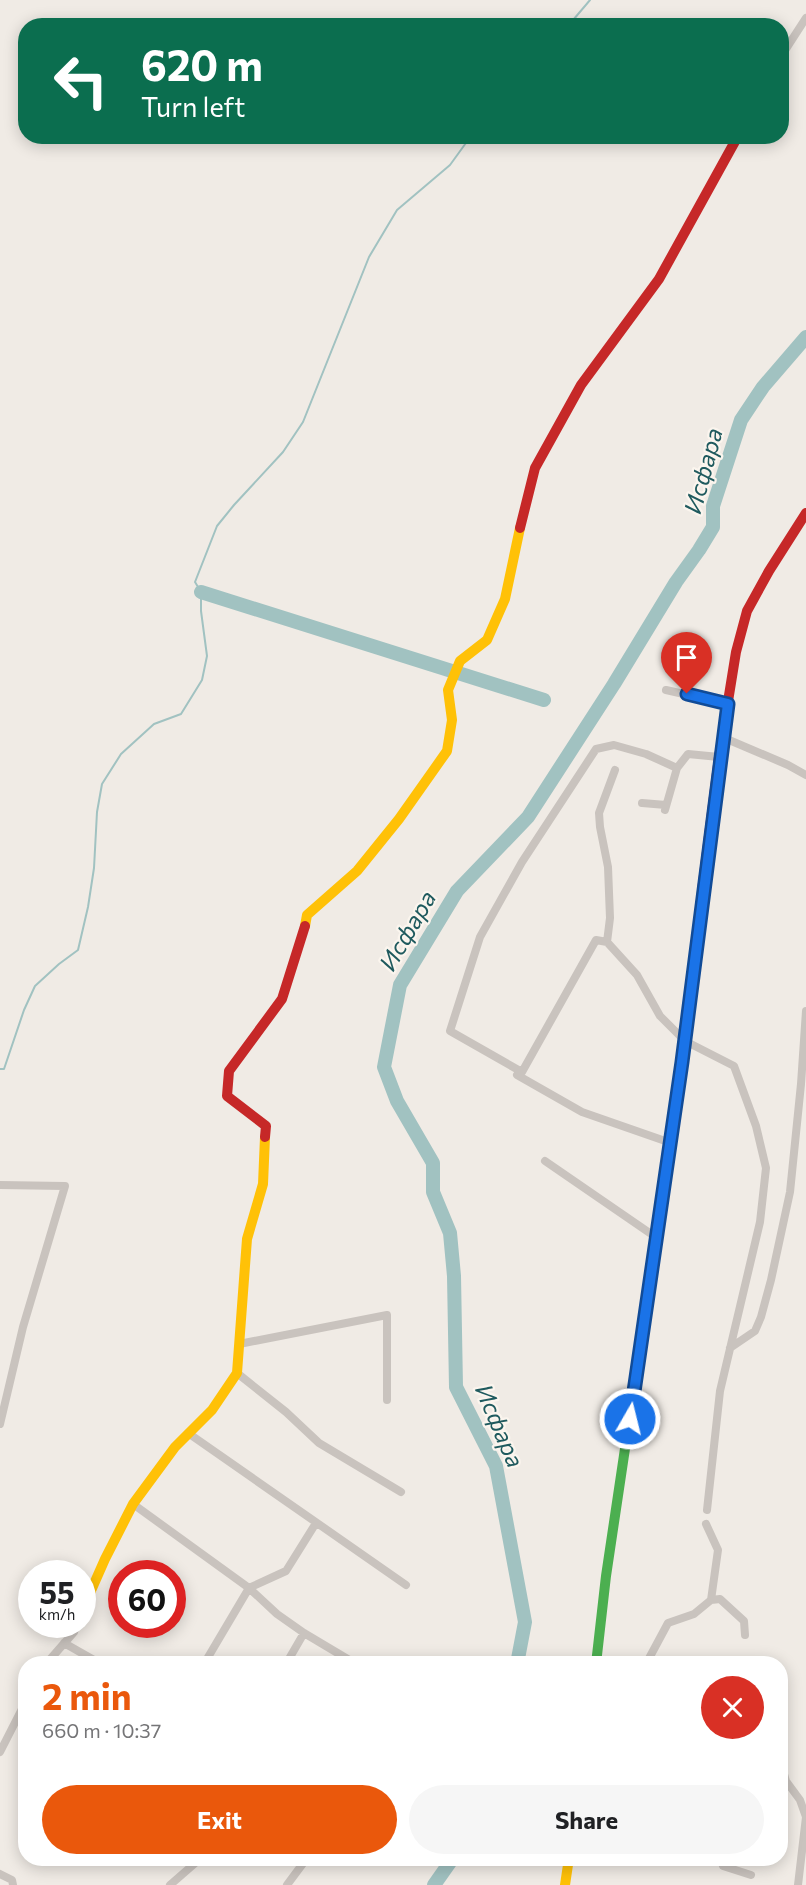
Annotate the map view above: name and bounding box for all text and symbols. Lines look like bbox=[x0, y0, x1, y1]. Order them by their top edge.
text: 620 m bbox=[141, 38, 263, 90]
icon: left bbox=[42, 42, 120, 120]
text: Turn left bbox=[141, 90, 245, 123]
water label: Исфара bbox=[677, 424, 728, 517]
pin bbox=[661, 632, 712, 694]
icon: arrive bbox=[670, 641, 703, 674]
water label: Исфара bbox=[372, 885, 441, 976]
water label: Исфара bbox=[470, 1379, 531, 1471]
position arrow bbox=[598, 1387, 662, 1451]
speed limit sign: 60 bbox=[108, 1560, 186, 1638]
text: 55 bbox=[40, 1573, 74, 1610]
text: km/h bbox=[39, 1605, 75, 1623]
text: 2 min bbox=[42, 1673, 132, 1717]
button: close bbox=[701, 1676, 764, 1739]
text: 660 m · 10:37 bbox=[42, 1718, 161, 1742]
button: Exit bbox=[42, 1785, 397, 1854]
button: Share bbox=[409, 1785, 764, 1854]

